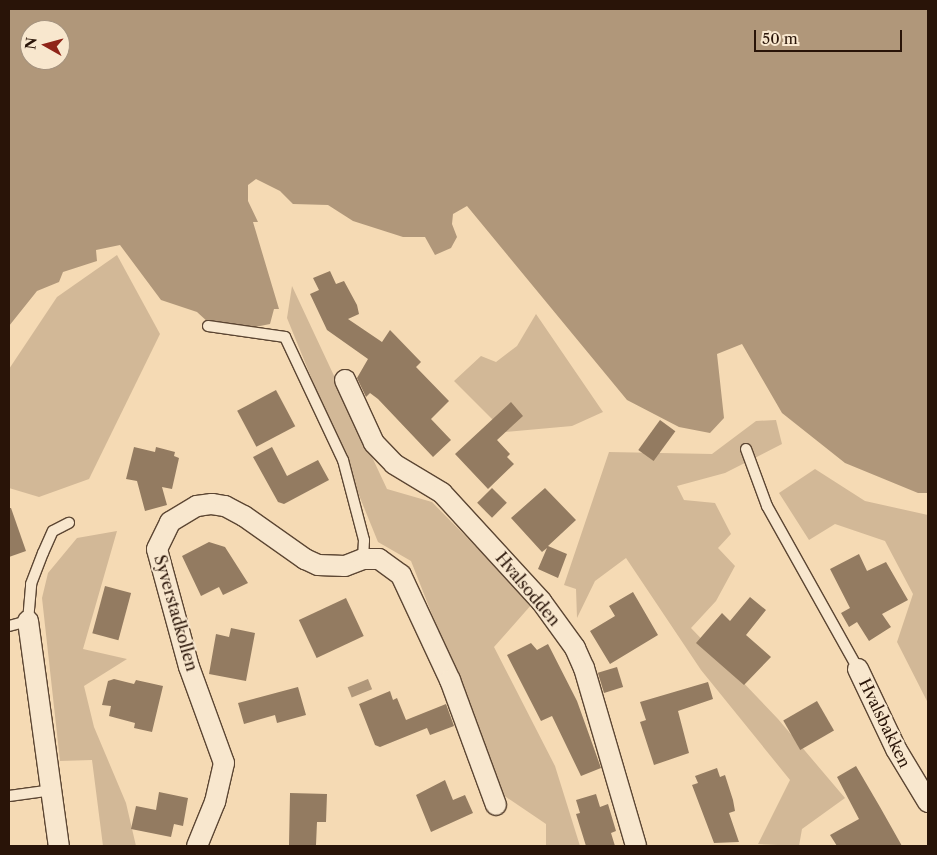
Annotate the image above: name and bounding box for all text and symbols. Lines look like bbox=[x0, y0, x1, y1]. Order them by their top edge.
north arrow bbox=[20, 20, 70, 70]
scale bar bbox=[757, 20, 904, 52]
text: 50 m bbox=[762, 29, 798, 48]
text: N bbox=[21, 36, 41, 50]
street label: Hvalsodden bbox=[492, 548, 564, 630]
street label: Syverstadkollen bbox=[150, 553, 202, 673]
street label: Hvalsbakken bbox=[855, 675, 915, 771]

